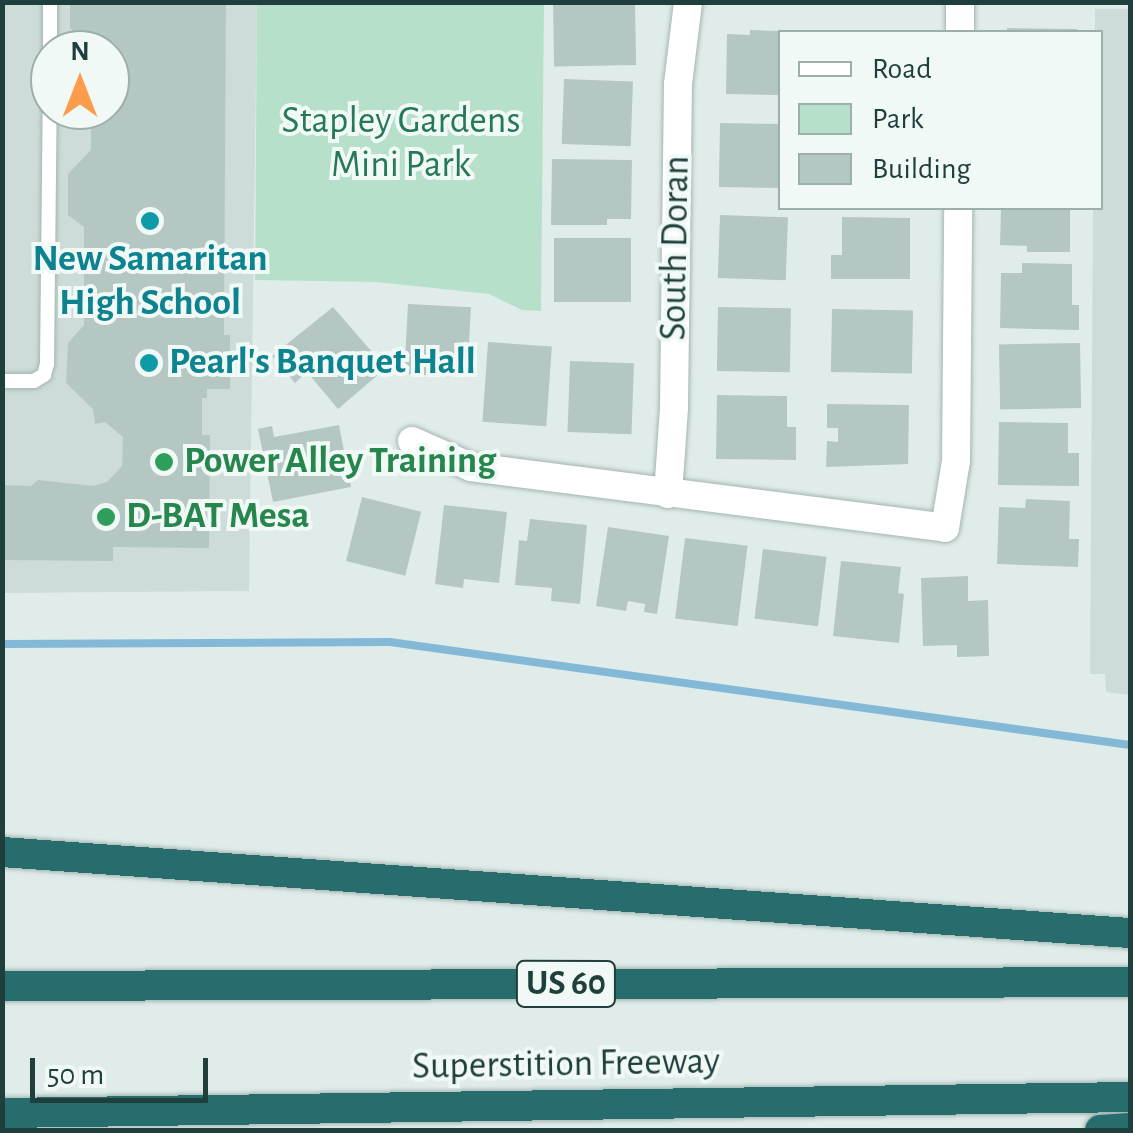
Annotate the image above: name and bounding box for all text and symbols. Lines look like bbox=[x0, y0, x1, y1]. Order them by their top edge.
north arrow bbox=[30, 30, 130, 130]
legend bbox=[778, 30, 1103, 210]
text: N bbox=[70, 38, 90, 66]
text: Road bbox=[872, 54, 932, 84]
park label: Stapley Gardens Mini Park bbox=[281, 99, 521, 188]
text: Park bbox=[872, 104, 924, 134]
text: Building bbox=[872, 154, 971, 184]
street label: South Doran bbox=[652, 155, 700, 341]
marker: New Samaritan High School bbox=[139, 210, 161, 232]
place label: New Samaritan High School bbox=[32, 237, 268, 326]
place label: Pearl's Banquet Hall bbox=[169, 340, 476, 386]
marker: Pearl's Banquet Hall bbox=[138, 352, 160, 374]
place label: Power Alley Training bbox=[184, 439, 496, 485]
marker: Power Alley Training bbox=[153, 451, 175, 473]
place label: D-BAT Mesa bbox=[126, 494, 310, 540]
marker: D-BAT Mesa bbox=[95, 506, 117, 528]
road number: US 60 bbox=[514, 954, 618, 1014]
scale bar bbox=[35, 1038, 212, 1100]
street label: Superstition Freeway bbox=[412, 1040, 720, 1090]
text: 50 m bbox=[47, 1060, 104, 1090]

